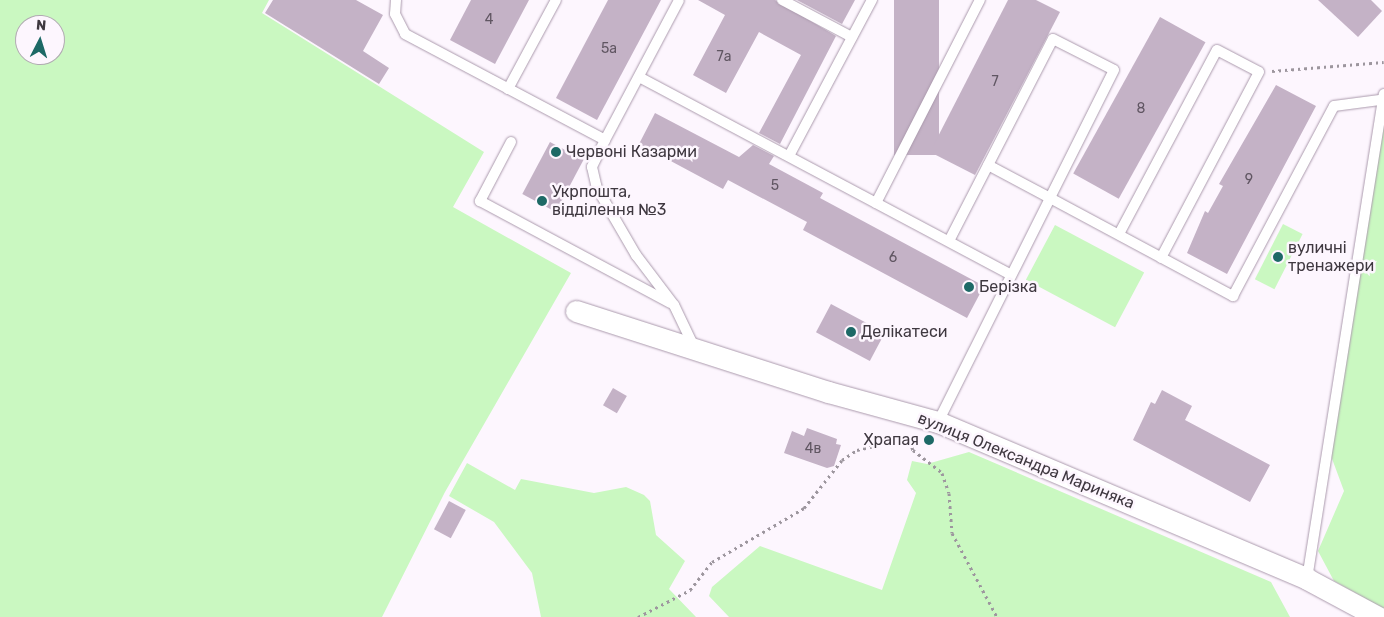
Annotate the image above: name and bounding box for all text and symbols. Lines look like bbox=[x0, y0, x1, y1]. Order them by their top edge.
house number: 4 bbox=[485, 12, 493, 28]
north arrow bbox=[15, 15, 65, 65]
text: N bbox=[35, 17, 47, 34]
house number: 5а bbox=[601, 41, 617, 57]
house number: 7а bbox=[717, 49, 731, 65]
house number: 7 bbox=[991, 74, 999, 90]
house number: 8 bbox=[1137, 101, 1145, 117]
place label: Червоні Казарми bbox=[566, 142, 697, 162]
marker: Червоні Казарми bbox=[550, 146, 562, 158]
house number: 9 bbox=[1245, 172, 1253, 188]
house number: 5 bbox=[771, 178, 779, 194]
place label: Укрпошта, відділення №3 bbox=[552, 182, 666, 220]
marker: Укрпошта, відділення №3 bbox=[536, 195, 548, 207]
place label: вуличні тренажери bbox=[1288, 238, 1374, 276]
house number: 6 bbox=[889, 250, 897, 266]
marker: вуличні тренажери bbox=[1272, 251, 1284, 263]
place label: Берізка bbox=[979, 277, 1037, 297]
marker: Берізка bbox=[963, 281, 975, 293]
place label: Делікатеси bbox=[861, 322, 948, 342]
marker: Делікатеси bbox=[845, 326, 857, 338]
street label: вулиця Олександра Мариняка bbox=[915, 409, 1137, 513]
place label: Храпая bbox=[863, 430, 919, 450]
marker: Храпая bbox=[923, 434, 935, 446]
house number: 4в bbox=[805, 441, 821, 457]

